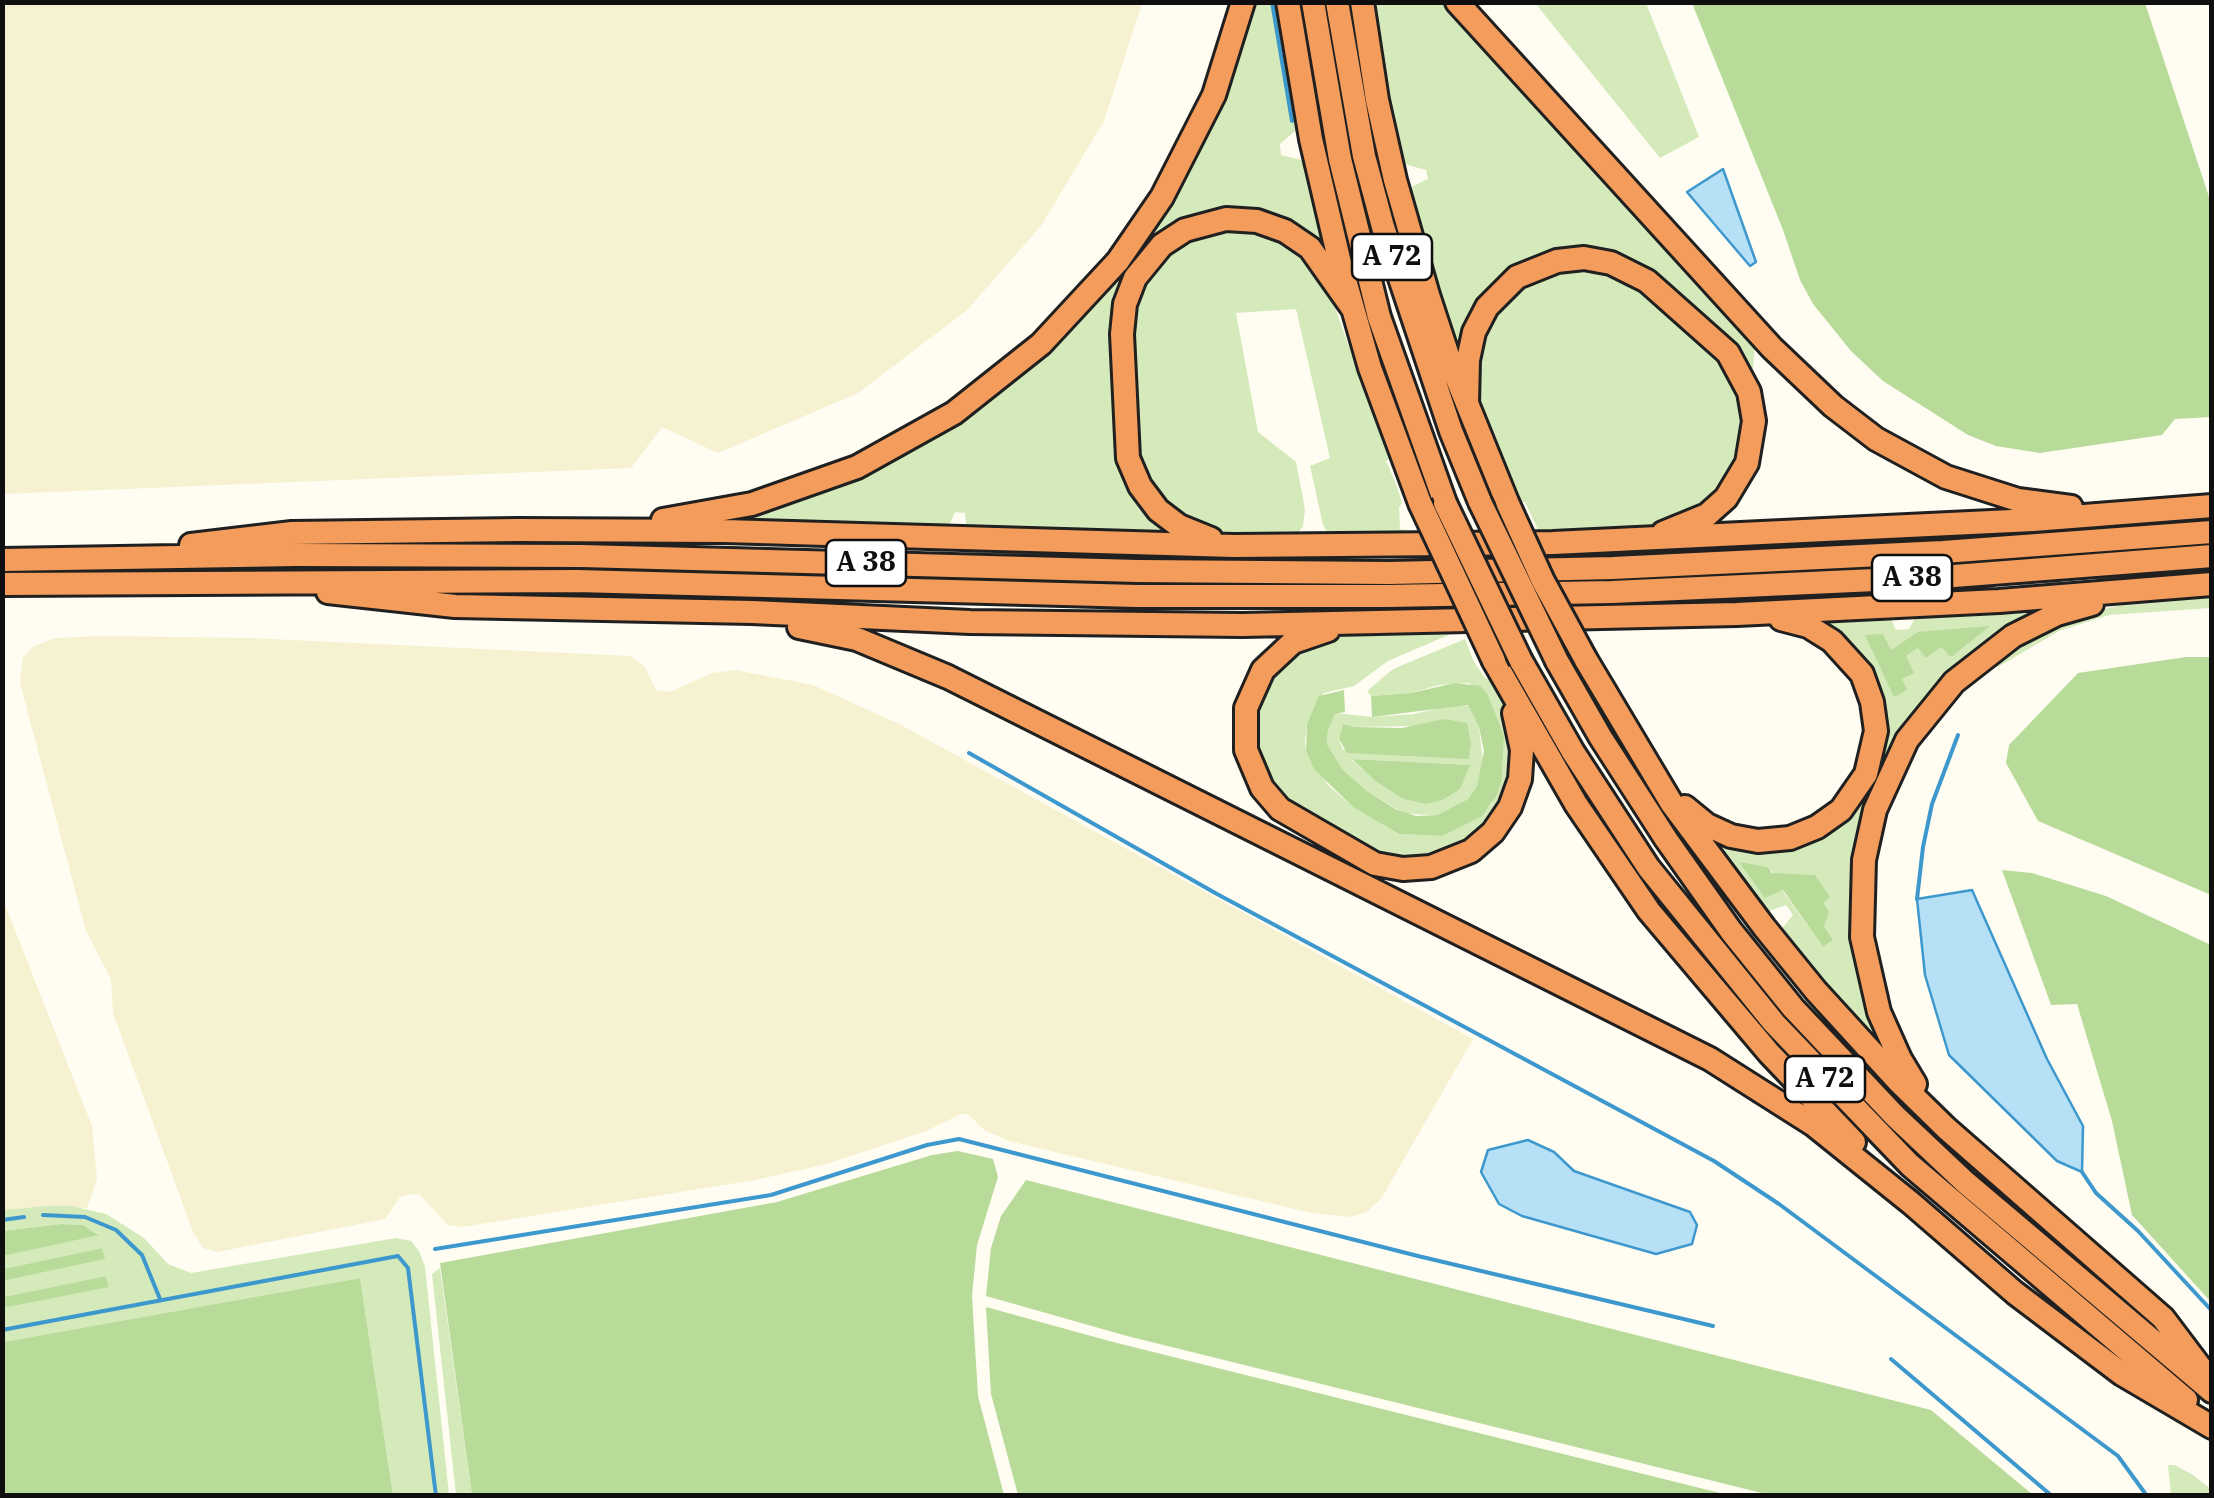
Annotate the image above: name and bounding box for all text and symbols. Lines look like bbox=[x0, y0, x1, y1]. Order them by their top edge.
road number: A 72 bbox=[1352, 234, 1432, 280]
road number: A 38 bbox=[826, 540, 906, 586]
road number: A 38 bbox=[1872, 555, 1952, 601]
road number: A 72 bbox=[1785, 1056, 1865, 1102]

